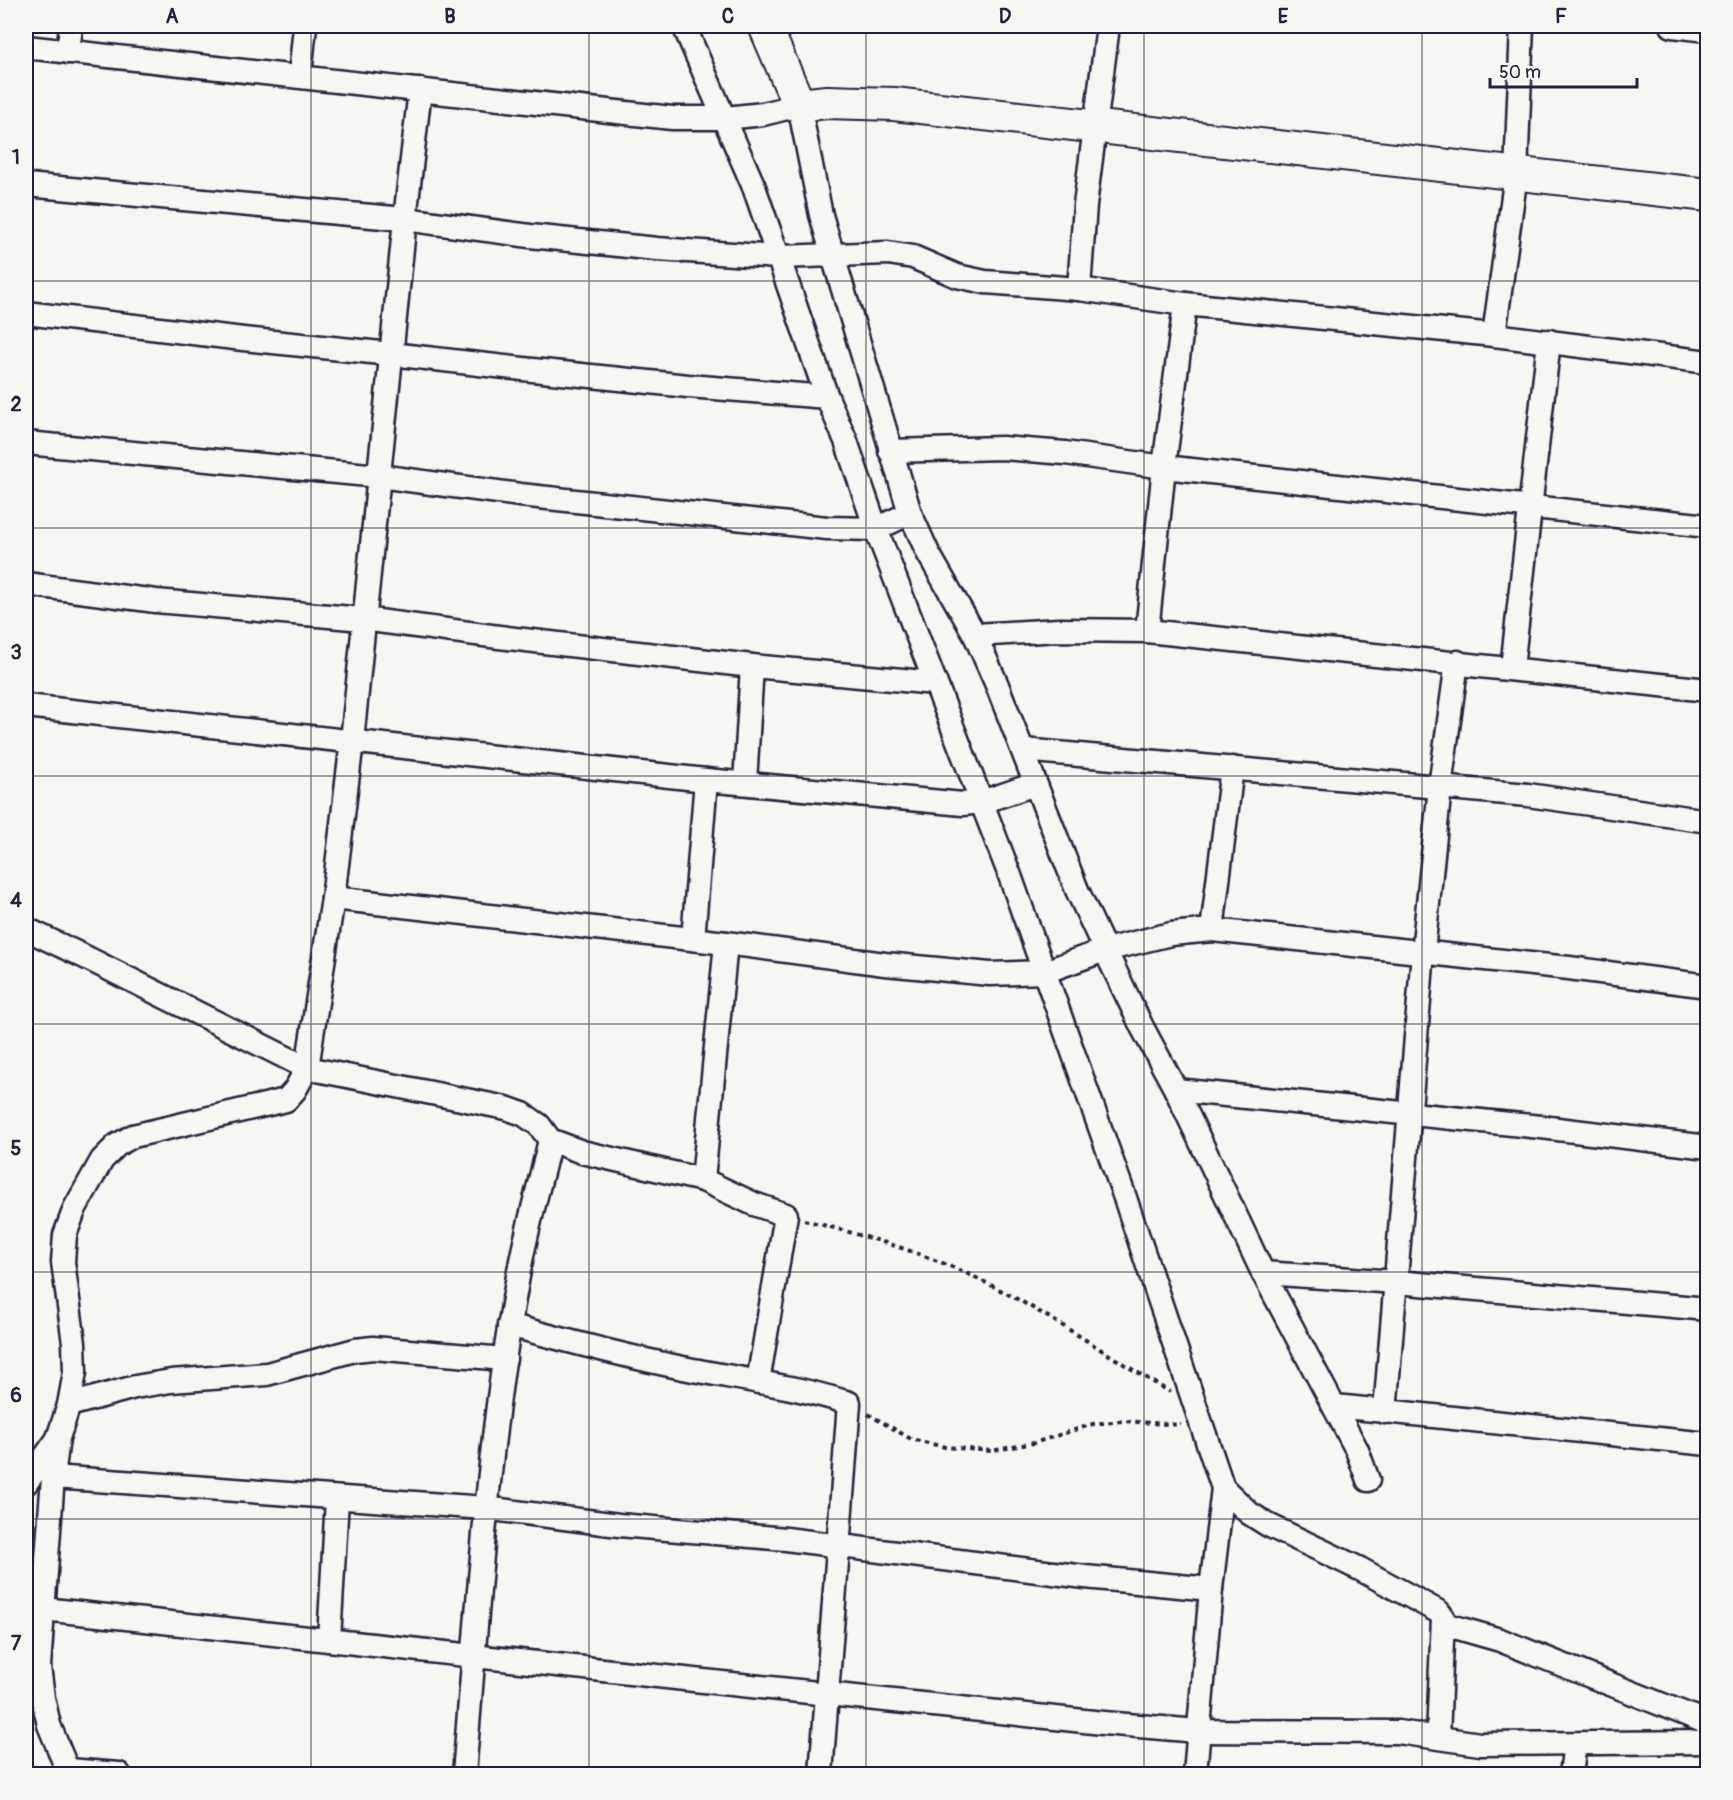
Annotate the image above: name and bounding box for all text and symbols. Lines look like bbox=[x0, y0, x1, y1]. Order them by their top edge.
text: A bbox=[166, 4, 179, 29]
text: B bbox=[444, 4, 456, 29]
text: C bbox=[722, 4, 734, 29]
text: D bbox=[999, 4, 1012, 29]
text: E bbox=[1278, 4, 1289, 29]
text: F bbox=[1555, 4, 1567, 29]
scale bar bbox=[1490, 51, 1637, 89]
text: 50 m bbox=[1499, 61, 1541, 84]
text: 1 bbox=[12, 145, 20, 170]
text: 2 bbox=[10, 392, 22, 417]
text: 3 bbox=[10, 640, 22, 665]
text: 4 bbox=[10, 888, 22, 913]
text: 5 bbox=[11, 1136, 22, 1161]
text: 6 bbox=[10, 1383, 22, 1408]
text: 7 bbox=[11, 1631, 22, 1656]

